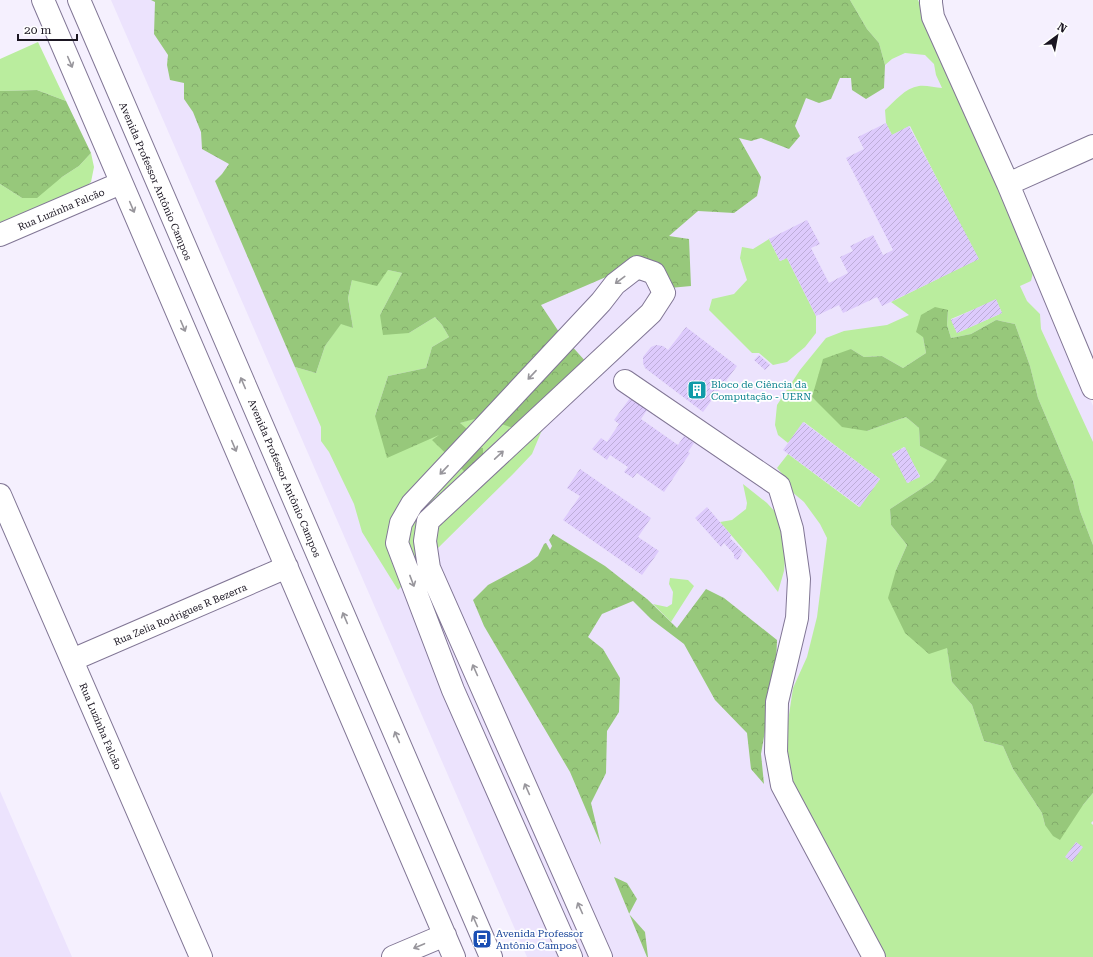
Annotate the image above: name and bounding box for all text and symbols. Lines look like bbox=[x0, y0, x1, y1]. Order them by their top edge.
scale bar bbox=[18, 16, 77, 42]
north arrow bbox=[1037, 16, 1077, 56]
text: N bbox=[1055, 20, 1070, 36]
text: 20 m bbox=[24, 23, 51, 37]
one-way arrow bbox=[66, 55, 74, 67]
street label: Avenida Professor Antônio Campos bbox=[117, 101, 194, 262]
street label: Rua Luzinha Falcão bbox=[16, 186, 106, 233]
one-way arrow bbox=[128, 200, 136, 212]
one-way arrow bbox=[615, 276, 626, 284]
one-way arrow bbox=[180, 320, 187, 332]
one-way arrow bbox=[528, 370, 537, 380]
one-way arrow bbox=[239, 377, 247, 389]
building icon: Bloco de Ciência da Computação - UERN bbox=[686, 379, 708, 401]
place label: Bloco de Ciência da Computação - UERN bbox=[711, 379, 811, 402]
street label: Avenida Professor Antônio Campos bbox=[246, 398, 323, 559]
one-way arrow bbox=[231, 439, 239, 451]
one-way arrow bbox=[494, 451, 504, 460]
one-way arrow bbox=[439, 465, 448, 475]
one-way arrow bbox=[408, 575, 416, 587]
street label: Rua Zelia Rodrigues R Bezerra bbox=[112, 581, 249, 648]
one-way arrow bbox=[341, 612, 348, 624]
one-way arrow bbox=[471, 665, 478, 677]
street label: Rua Luzinha Falcão bbox=[77, 681, 124, 771]
one-way arrow bbox=[392, 732, 400, 744]
one-way arrow bbox=[523, 784, 531, 796]
one-way arrow bbox=[576, 903, 583, 915]
one-way arrow bbox=[471, 916, 478, 928]
bus stop icon: Avenida Professor Antônio Campos bbox=[471, 928, 493, 950]
place label: Avenida Professor Antônio Campos bbox=[496, 928, 583, 951]
one-way arrow bbox=[413, 943, 425, 950]

